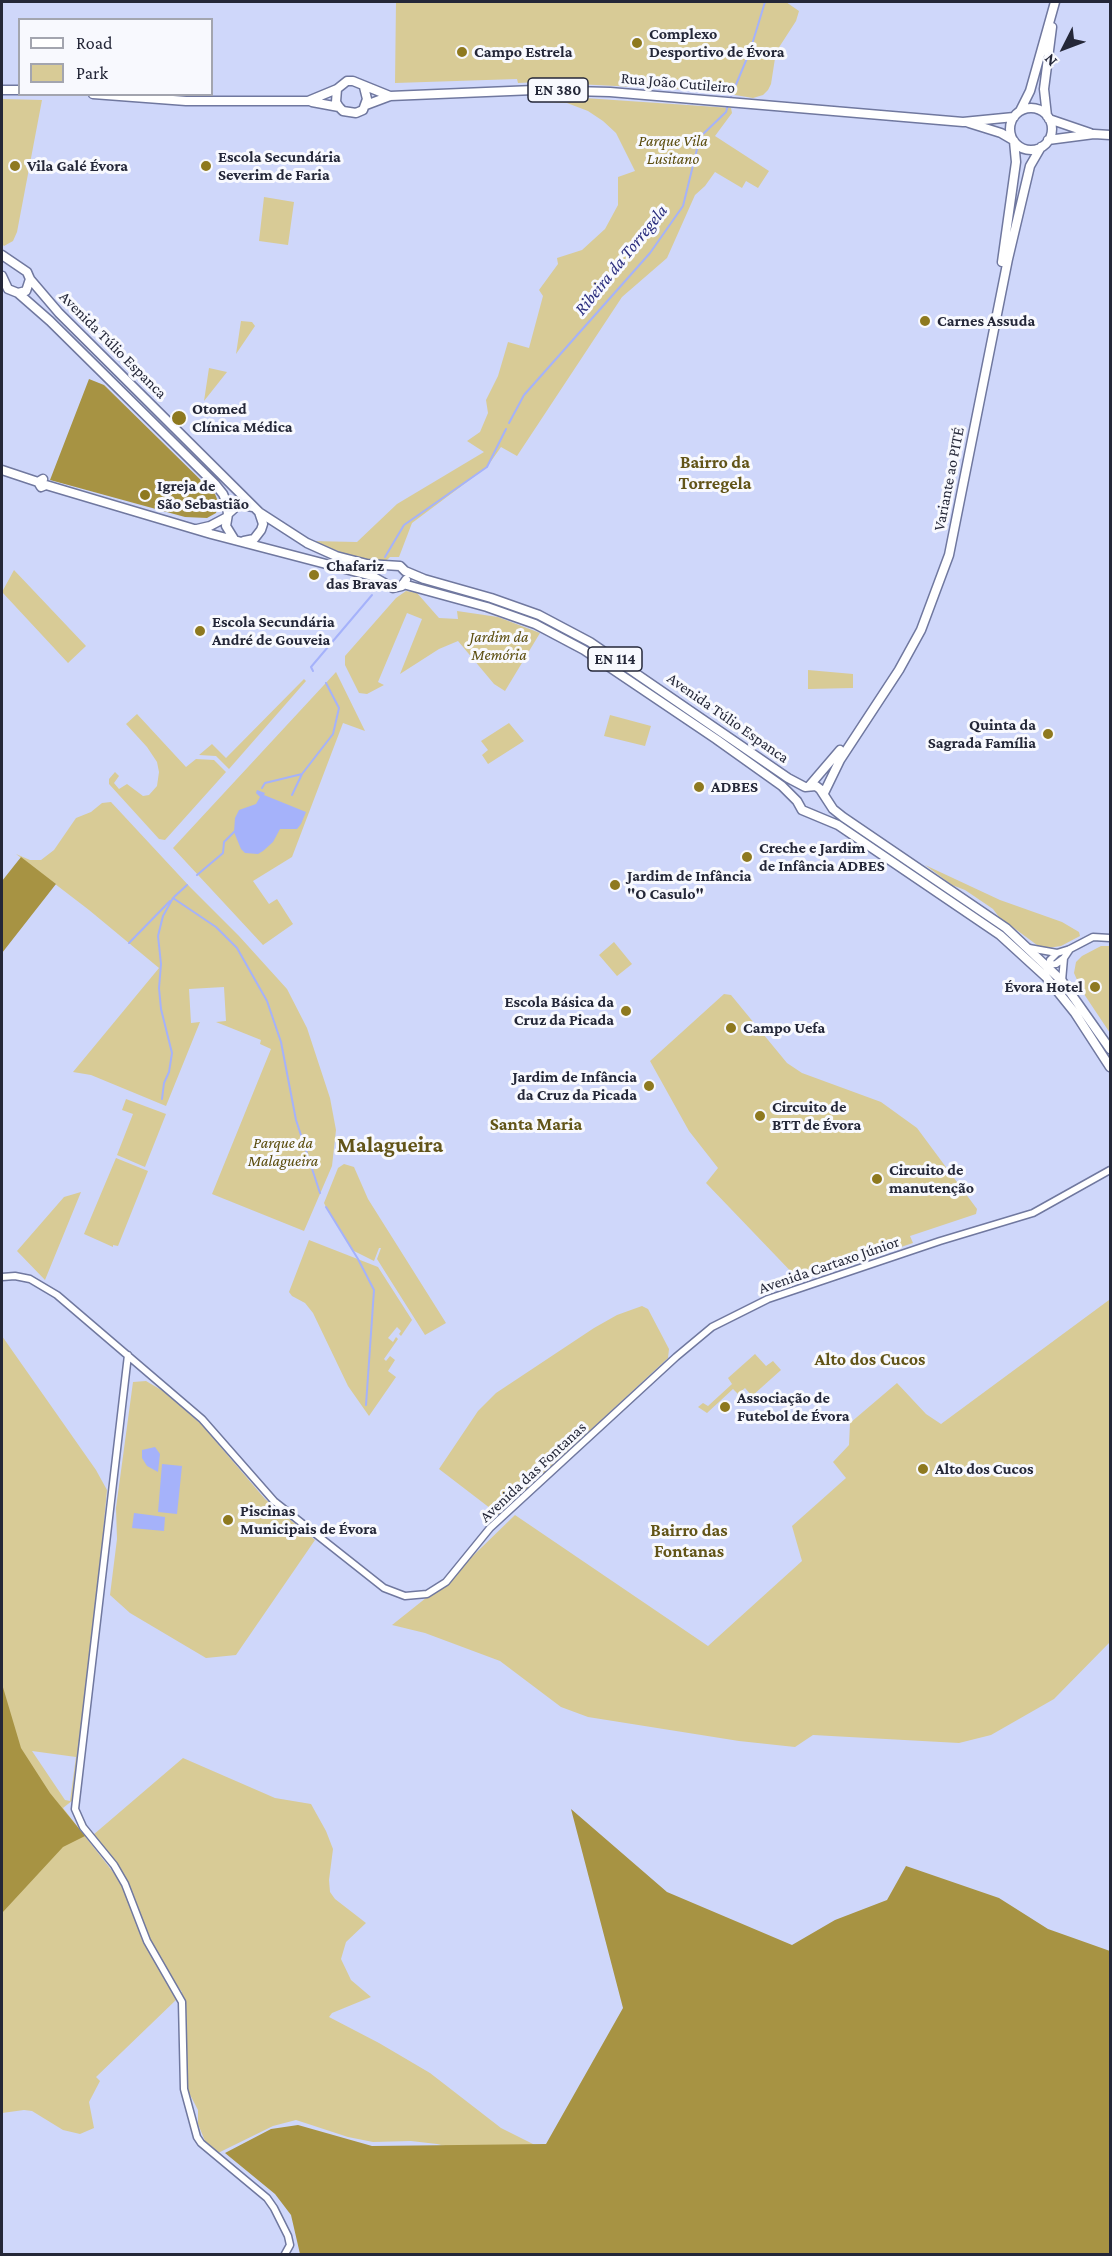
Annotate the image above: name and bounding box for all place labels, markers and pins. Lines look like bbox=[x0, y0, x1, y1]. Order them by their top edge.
place label: Complexo Desportivo de Évora bbox=[649, 24, 785, 62]
marker: Complexo Desportivo de Évora bbox=[630, 36, 644, 50]
place label: Campo Estrela bbox=[474, 42, 572, 62]
marker: Campo Estrela bbox=[455, 45, 469, 59]
place label: Escola Secundária Severim de Faria bbox=[218, 147, 341, 185]
place label: Vila Galé Évora bbox=[27, 156, 128, 176]
marker: Vila Galé Évora bbox=[8, 159, 22, 173]
marker: Escola Secundária Severim de Faria bbox=[199, 159, 213, 173]
place label: Carnes Assuda bbox=[937, 311, 1035, 331]
marker: Carnes Assuda bbox=[918, 314, 932, 328]
place label: Otomed Clínica Médica bbox=[192, 399, 293, 437]
marker: Otomed Clínica Médica bbox=[170, 409, 188, 427]
place label: Igreja de São Sebastião bbox=[157, 476, 249, 514]
marker: Igreja de São Sebastião bbox=[138, 488, 152, 502]
place label: Chafariz das Bravas bbox=[326, 556, 397, 594]
marker: Chafariz das Bravas bbox=[307, 568, 321, 582]
place label: Escola Secundária André de Gouveia bbox=[212, 612, 335, 650]
marker: Escola Secundária André de Gouveia bbox=[193, 624, 207, 638]
place label: Quinta da Sagrada Família bbox=[928, 715, 1036, 753]
marker: Quinta da Sagrada Família bbox=[1041, 727, 1055, 741]
place label: ADBES bbox=[711, 777, 758, 797]
marker: ADBES bbox=[692, 780, 706, 794]
place label: Creche e Jardim de Infância ADBES bbox=[759, 838, 885, 876]
marker: Creche e Jardim de Infância ADBES bbox=[740, 850, 754, 864]
place label: Jardim de Infância "O Casulo" bbox=[627, 866, 752, 904]
marker: Jardim de Infância "O Casulo" bbox=[608, 878, 622, 892]
place label: Évora Hotel bbox=[1005, 977, 1083, 997]
marker: Évora Hotel bbox=[1088, 980, 1102, 994]
place label: Escola Básica da Cruz da Picada bbox=[504, 992, 614, 1030]
marker: Escola Básica da Cruz da Picada bbox=[619, 1004, 633, 1018]
place label: Campo Uefa bbox=[743, 1018, 825, 1038]
marker: Campo Uefa bbox=[724, 1021, 738, 1035]
place label: Jardim de Infância da Cruz da Picada bbox=[512, 1067, 637, 1105]
marker: Jardim de Infância da Cruz da Picada bbox=[642, 1079, 656, 1093]
place label: Circuito de BTT de Évora bbox=[772, 1097, 861, 1135]
marker: Circuito de BTT de Évora bbox=[753, 1109, 767, 1123]
place label: Circuito de manutenção bbox=[889, 1160, 974, 1198]
marker: Circuito de manutenção bbox=[870, 1172, 884, 1186]
place label: Associação de Futebol de Évora bbox=[737, 1388, 850, 1426]
marker: Associação de Futebol de Évora bbox=[718, 1400, 732, 1414]
place label: Alto dos Cucos bbox=[935, 1459, 1033, 1479]
marker: Alto dos Cucos bbox=[916, 1462, 930, 1476]
place label: Piscinas Municipais de Évora bbox=[240, 1501, 377, 1539]
marker: Piscinas Municipais de Évora bbox=[221, 1513, 235, 1527]

